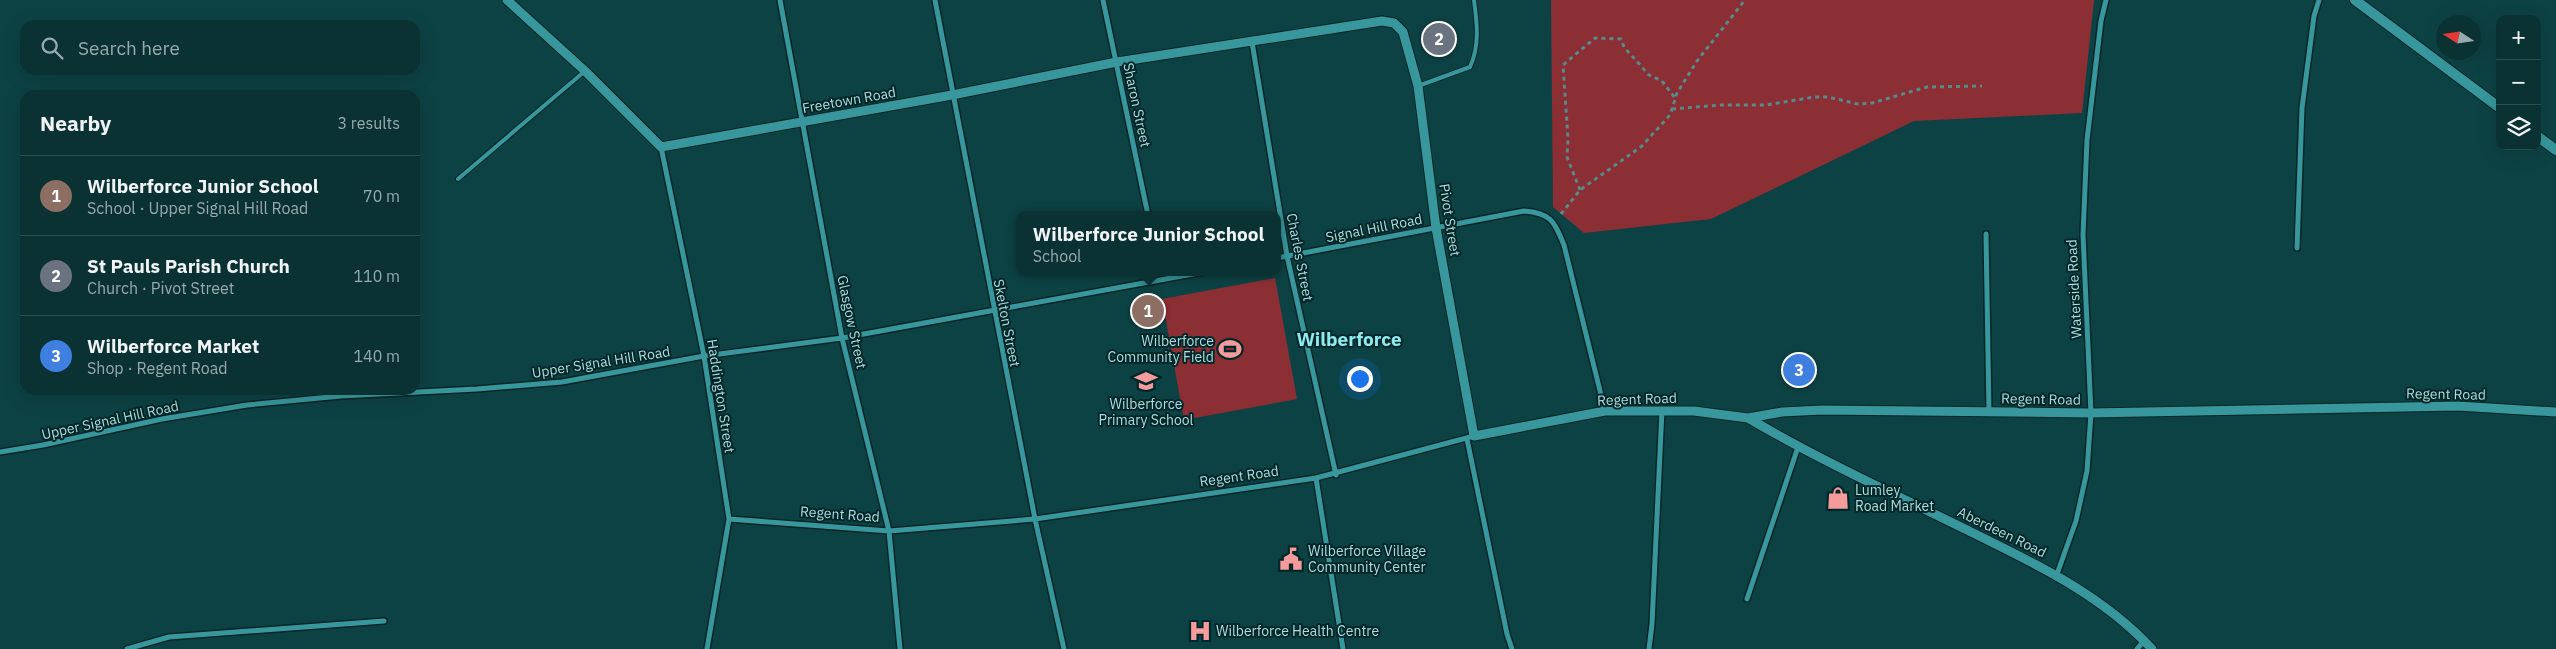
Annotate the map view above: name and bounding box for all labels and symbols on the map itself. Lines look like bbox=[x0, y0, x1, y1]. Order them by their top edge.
north arrow bbox=[2436, 15, 2481, 60]
pin: 2 bbox=[1423, 20, 1455, 58]
street label: Sharon Street bbox=[1119, 61, 1155, 149]
street label: Freetown Road bbox=[801, 83, 897, 117]
street label: Pivot Street bbox=[1435, 182, 1465, 258]
street label: Signal Hill Road bbox=[1324, 210, 1424, 246]
street label: Charles Street bbox=[1283, 211, 1317, 303]
street label: Waterside Road bbox=[2062, 239, 2086, 339]
street label: Glasgow Street bbox=[833, 274, 871, 371]
street label: Skelton Street bbox=[990, 278, 1024, 369]
pin: 1 bbox=[1132, 292, 1164, 330]
district label: Wilberforce bbox=[1296, 327, 1402, 351]
place label: Wilberforce Community Field bbox=[1107, 332, 1214, 366]
sports icon: Wilberforce Community Field bbox=[1217, 336, 1243, 362]
street label: Haddington Street bbox=[703, 338, 739, 454]
street label: Upper Signal Hill Road bbox=[531, 342, 671, 382]
pin: 3 bbox=[1783, 351, 1815, 389]
your location bbox=[1347, 366, 1373, 392]
school or university icon: Wilberforce Primary School bbox=[1133, 368, 1159, 394]
street label: Regent Road bbox=[2406, 384, 2486, 404]
street label: Regent Road bbox=[1597, 389, 1677, 409]
street label: Regent Road bbox=[2001, 389, 2081, 409]
place label: Wilberforce Primary School bbox=[1099, 395, 1194, 429]
street label: Upper Signal Hill Road bbox=[40, 397, 180, 443]
street label: Regent Road bbox=[1198, 462, 1280, 490]
place label: Lumley Road Market bbox=[1855, 481, 1934, 515]
shop icon: Lumley Road Market bbox=[1825, 485, 1851, 511]
street label: Regent Road bbox=[800, 502, 880, 526]
street label: Aberdeen Road bbox=[1955, 503, 2049, 561]
place label: Wilberforce Village Community Center bbox=[1308, 542, 1426, 576]
public building icon: Wilberforce Village Community Center bbox=[1278, 546, 1304, 572]
hospital icon: Wilberforce Health Centre bbox=[1187, 618, 1213, 644]
place label: Wilberforce Health Centre bbox=[1216, 622, 1379, 640]

